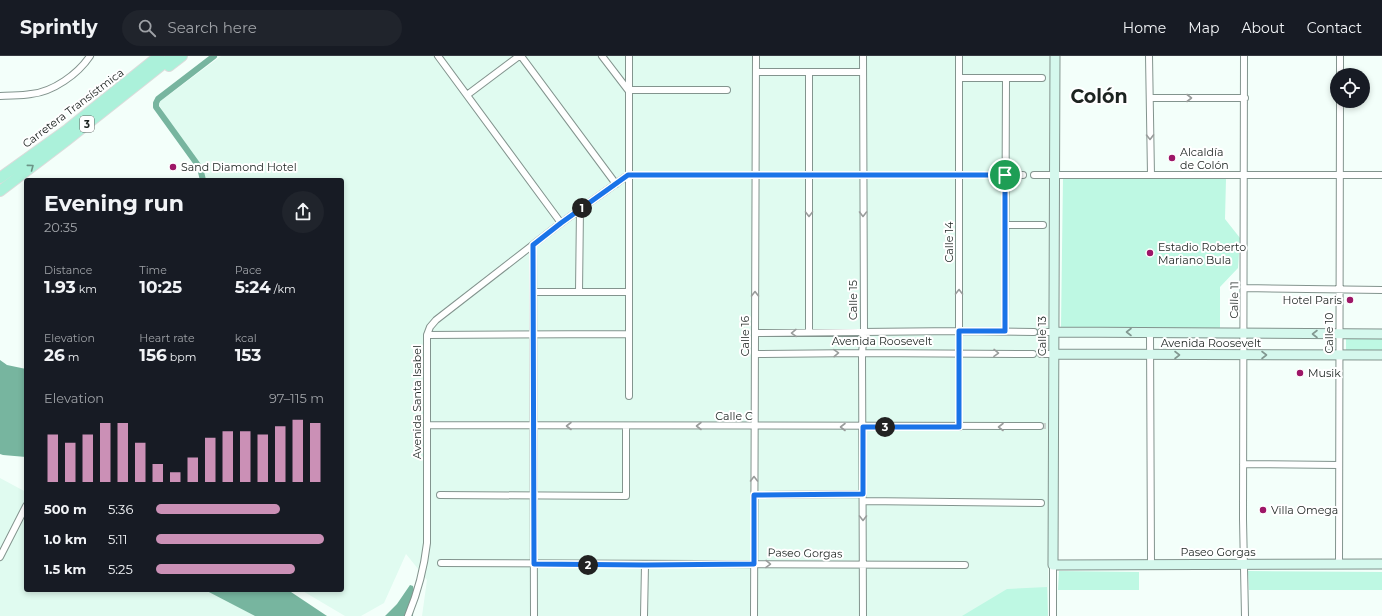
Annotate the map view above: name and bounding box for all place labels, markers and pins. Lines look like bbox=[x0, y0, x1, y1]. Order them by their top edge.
place label: Alcaldía de Colón bbox=[1180, 145, 1229, 172]
marker: Alcaldía de Colón bbox=[1167, 153, 1177, 163]
pin bbox=[988, 158, 1022, 192]
place label: Sand Diamond Hotel bbox=[181, 160, 297, 174]
marker: Sand Diamond Hotel bbox=[168, 162, 178, 172]
pin: 1 bbox=[572, 198, 592, 218]
place label: Estadio Roberto Mariano Bula bbox=[1158, 240, 1246, 267]
marker: Estadio Roberto Mariano Bula bbox=[1145, 248, 1155, 258]
place label: Hotel Paris bbox=[1283, 293, 1343, 307]
marker: Hotel Paris bbox=[1345, 295, 1355, 305]
place label: Musik bbox=[1308, 366, 1341, 380]
marker: Musik bbox=[1295, 368, 1305, 378]
pin: 3 bbox=[875, 417, 895, 437]
place label: Villa Omega bbox=[1271, 503, 1338, 517]
marker: Villa Omega bbox=[1258, 505, 1268, 515]
pin: 2 bbox=[578, 555, 598, 575]

